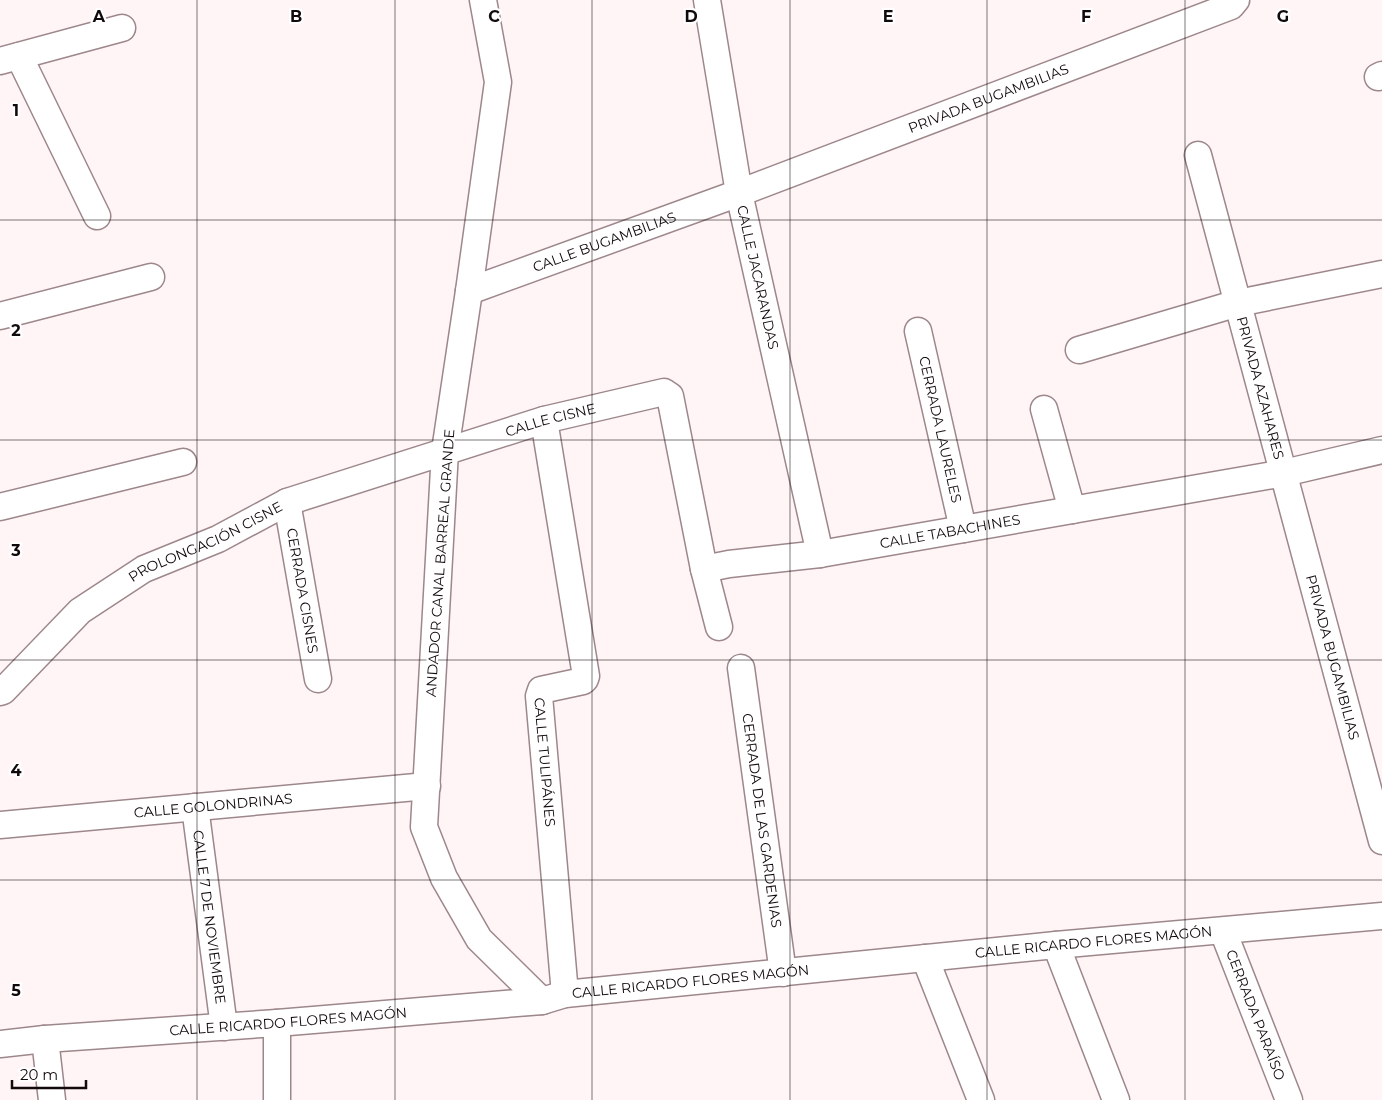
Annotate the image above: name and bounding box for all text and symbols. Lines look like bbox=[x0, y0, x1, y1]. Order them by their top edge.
text: A bbox=[92, 7, 106, 26]
text: B bbox=[290, 7, 302, 26]
text: C bbox=[488, 7, 500, 26]
text: D bbox=[684, 7, 698, 26]
text: E bbox=[883, 7, 893, 26]
text: F bbox=[1081, 7, 1091, 26]
text: G bbox=[1277, 7, 1289, 26]
street label: PRIVADA BUGAMBILIAS bbox=[906, 60, 1071, 137]
text: 1 bbox=[13, 101, 19, 120]
street label: CALLE JACARANDAS bbox=[733, 203, 783, 351]
street label: CALLE BUGAMBILIAS bbox=[530, 208, 678, 276]
street label: PRIVADA AZAHARES bbox=[1233, 314, 1288, 461]
text: 2 bbox=[11, 321, 21, 340]
street label: CERRADA LAURELES bbox=[915, 355, 966, 504]
street label: CALLE CISNE bbox=[503, 399, 597, 441]
street label: ANDADOR CANAL BARREAL GRANDE bbox=[422, 428, 458, 698]
street label: PROLONGACIÓN CISNE bbox=[125, 497, 285, 586]
street label: CALLE TABACHINES bbox=[878, 510, 1022, 552]
street label: CERRADA CISNES bbox=[283, 527, 322, 655]
text: 3 bbox=[10, 541, 21, 560]
street label: PRIVADA BUGAMBILIAS bbox=[1302, 573, 1363, 742]
street label: CALLE TULIPÁNES bbox=[530, 697, 559, 827]
street label: CERRADA DE LAS GARDENIAS bbox=[738, 712, 786, 929]
text: 4 bbox=[10, 761, 22, 780]
street label: CALLE GOLONDRINAS bbox=[133, 789, 293, 822]
street label: CALLE 7 DE NOVIEMBRE bbox=[189, 829, 230, 1005]
street label: CALLE RICARDO FLORES MAGÓN bbox=[974, 922, 1213, 962]
street label: CERRADA PARAÍSO bbox=[1222, 947, 1290, 1083]
street label: CALLE RICARDO FLORES MAGÓN bbox=[571, 961, 810, 1002]
text: 5 bbox=[11, 981, 21, 1000]
street label: CALLE RICARDO FLORES MAGÓN bbox=[169, 1003, 408, 1039]
scale bar bbox=[12, 1058, 86, 1090]
text: 20 m bbox=[20, 1065, 58, 1084]

